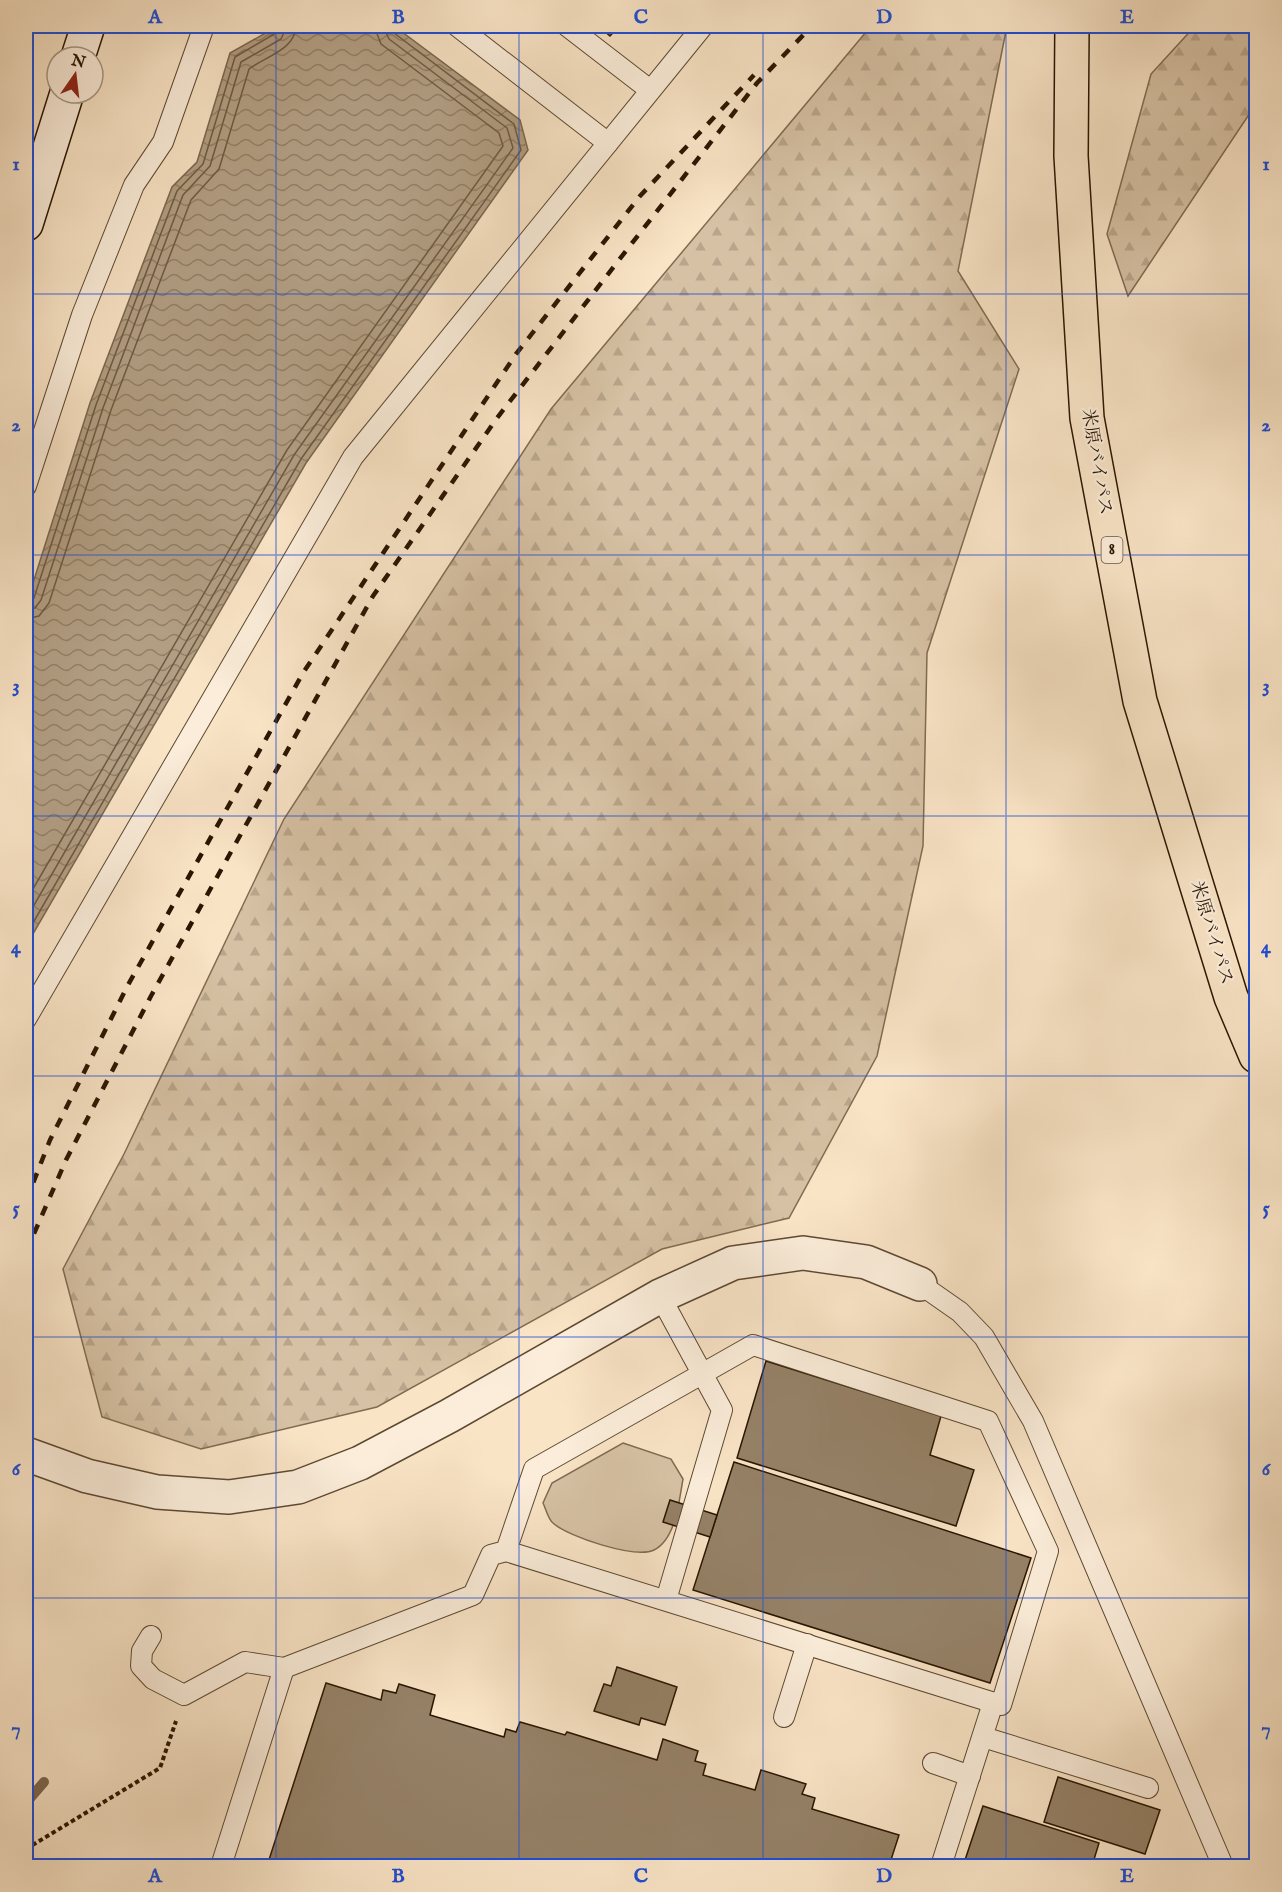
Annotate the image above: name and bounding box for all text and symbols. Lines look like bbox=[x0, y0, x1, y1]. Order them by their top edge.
text: A bbox=[147, 5, 163, 30]
text: B bbox=[391, 5, 405, 30]
text: C bbox=[634, 5, 648, 30]
text: D bbox=[876, 5, 892, 30]
text: E bbox=[1120, 5, 1134, 30]
north arrow bbox=[45, 45, 105, 105]
text: N bbox=[68, 51, 87, 74]
text: 1 bbox=[12, 152, 20, 177]
text: 1 bbox=[1262, 152, 1270, 177]
street label: 米原バイパス bbox=[1075, 407, 1117, 517]
text: 2 bbox=[11, 413, 21, 438]
text: 2 bbox=[1261, 413, 1271, 438]
road number: 8 bbox=[1102, 537, 1122, 563]
text: 3 bbox=[12, 674, 20, 699]
text: 3 bbox=[1262, 674, 1270, 699]
street label: 米原バイパス bbox=[1184, 878, 1238, 988]
text: 4 bbox=[11, 935, 22, 960]
text: 4 bbox=[1261, 935, 1272, 960]
text: 5 bbox=[12, 1196, 20, 1221]
text: 5 bbox=[1262, 1196, 1270, 1221]
text: 6 bbox=[12, 1457, 22, 1482]
text: 6 bbox=[1262, 1457, 1272, 1482]
text: 7 bbox=[11, 1717, 21, 1742]
text: 7 bbox=[1261, 1717, 1271, 1742]
text: A bbox=[147, 1864, 163, 1889]
text: B bbox=[391, 1864, 405, 1889]
text: C bbox=[634, 1864, 648, 1889]
text: D bbox=[876, 1864, 892, 1889]
text: E bbox=[1120, 1864, 1134, 1889]

